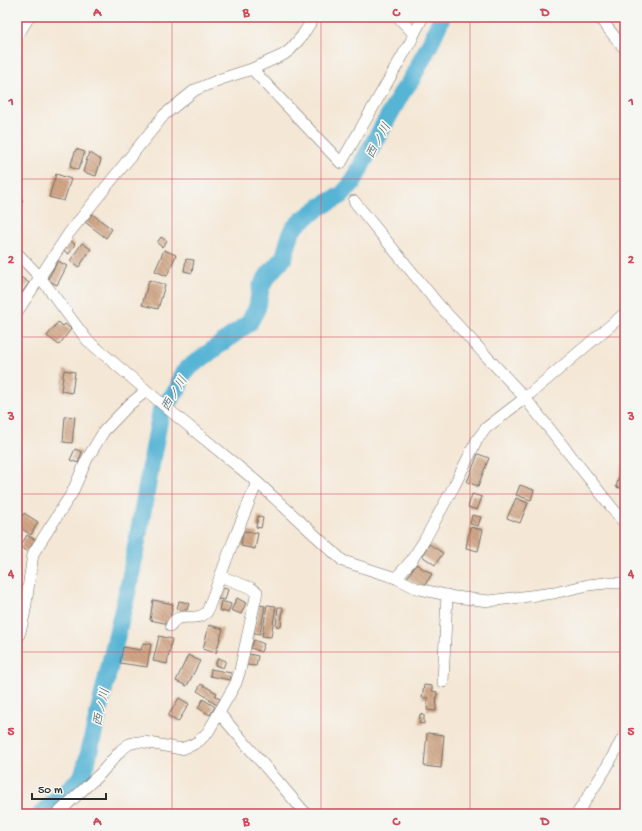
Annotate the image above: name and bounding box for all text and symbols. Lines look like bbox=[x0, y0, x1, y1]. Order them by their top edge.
text: A bbox=[92, 6, 102, 21]
text: B bbox=[242, 6, 251, 21]
text: C bbox=[391, 6, 401, 21]
text: D bbox=[540, 6, 550, 21]
text: 1 bbox=[7, 95, 14, 110]
text: 1 bbox=[627, 95, 634, 110]
water label: 西ノ川 bbox=[363, 121, 395, 162]
text: 2 bbox=[8, 253, 15, 268]
text: 2 bbox=[628, 253, 635, 268]
water label: 西ノ川 bbox=[159, 374, 192, 415]
text: 3 bbox=[7, 410, 15, 425]
text: 3 bbox=[627, 410, 635, 425]
text: 4 bbox=[7, 567, 15, 582]
text: 4 bbox=[627, 567, 635, 582]
water label: 西ノ川 bbox=[91, 687, 114, 728]
text: 5 bbox=[8, 725, 15, 740]
text: 5 bbox=[628, 725, 635, 740]
scale bar bbox=[32, 775, 106, 801]
text: 50 m bbox=[38, 784, 63, 798]
text: A bbox=[92, 815, 102, 830]
text: B bbox=[242, 815, 251, 830]
text: C bbox=[391, 815, 401, 830]
text: D bbox=[540, 815, 550, 830]

